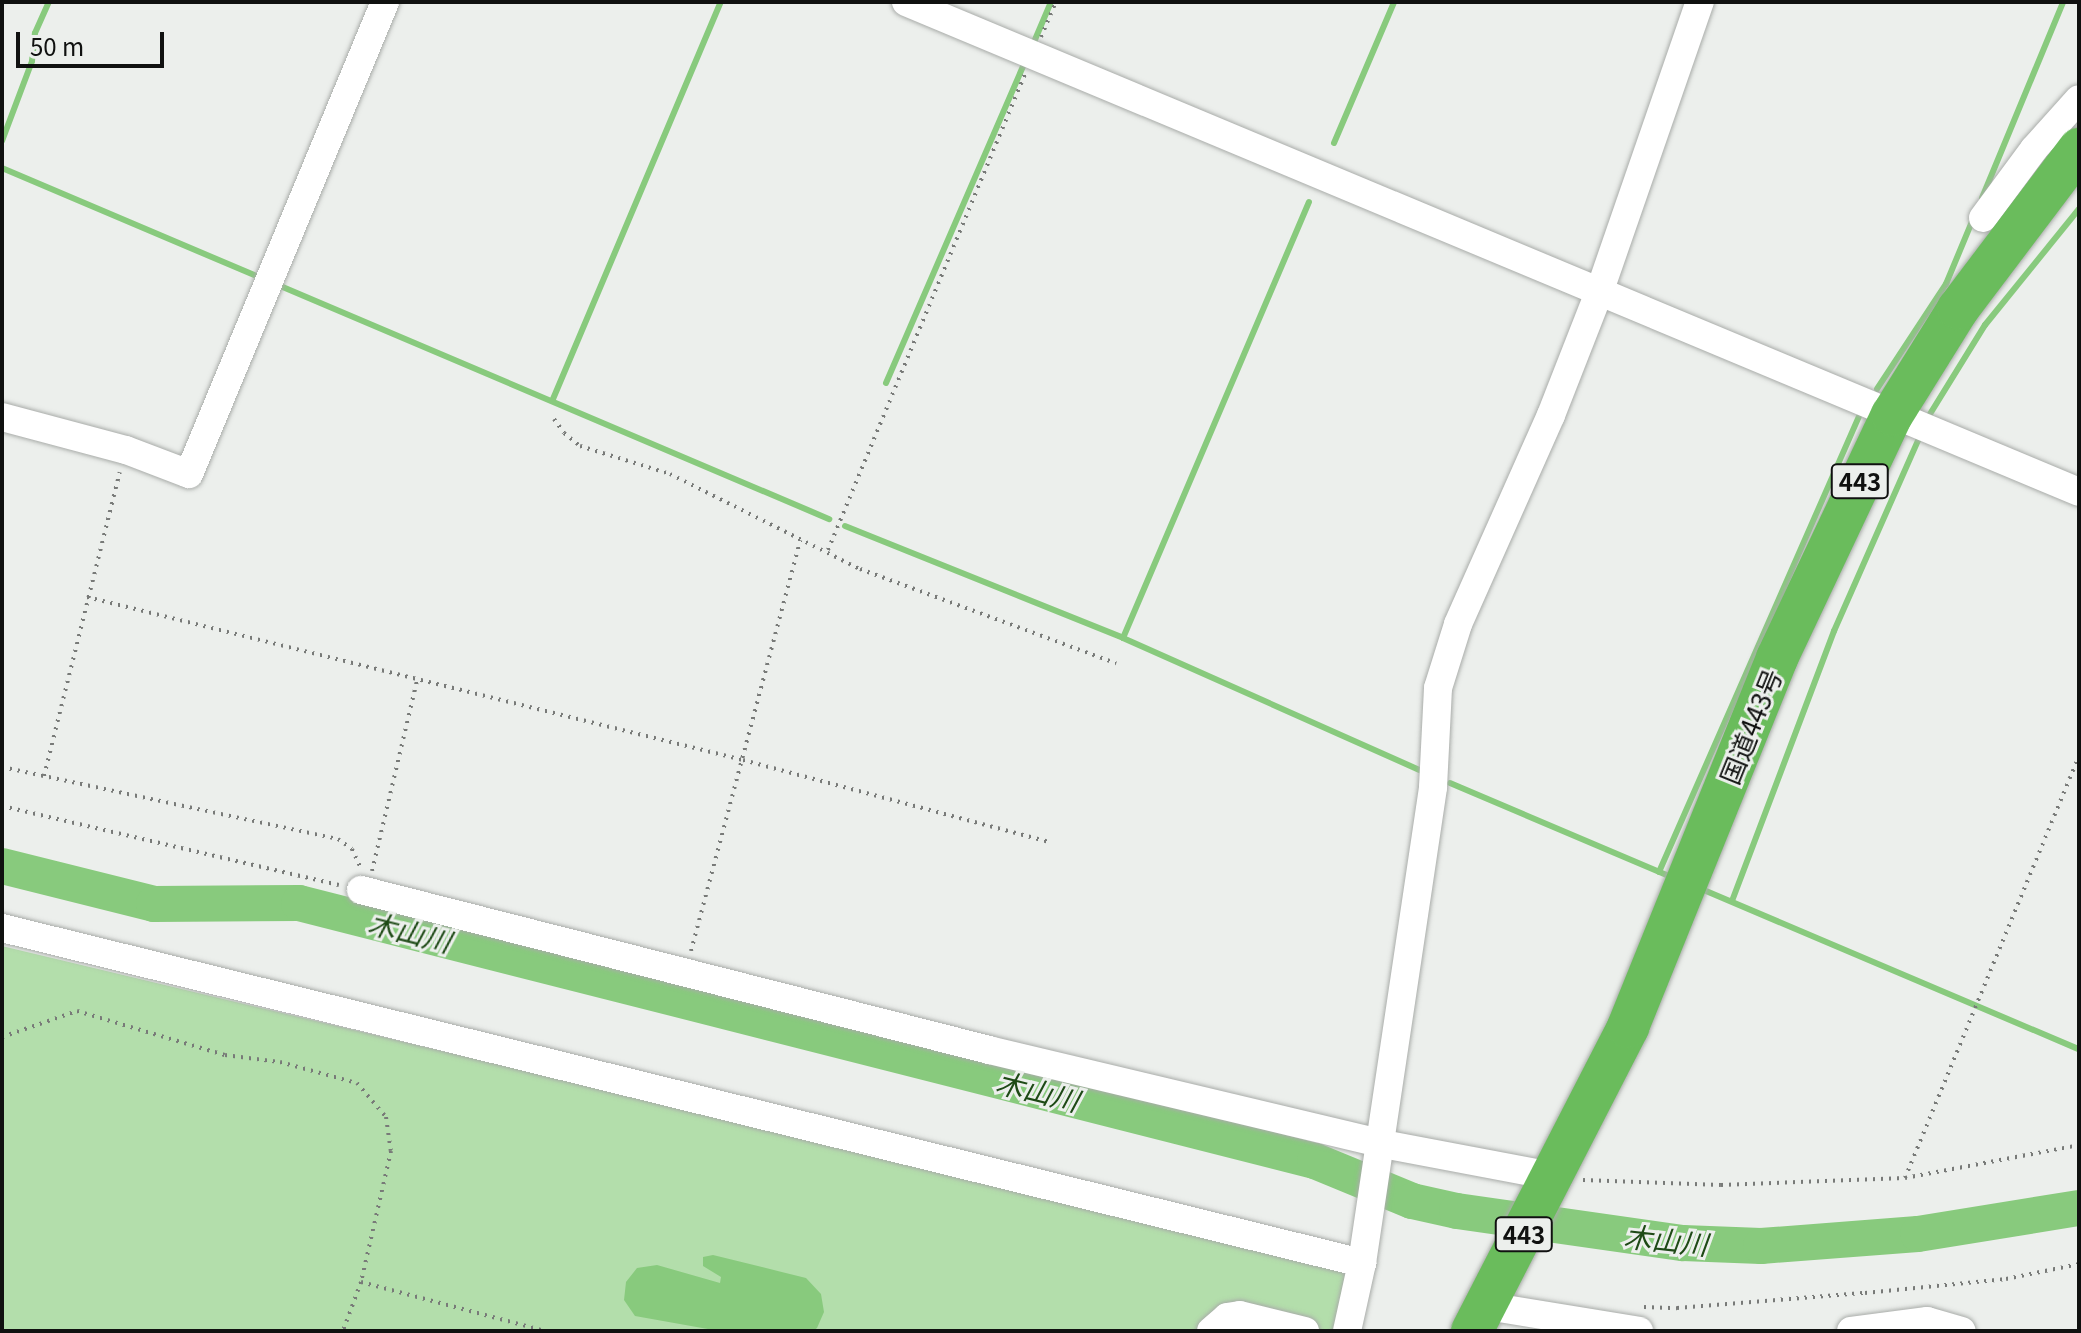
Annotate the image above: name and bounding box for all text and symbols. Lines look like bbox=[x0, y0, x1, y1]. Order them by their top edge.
scale bar bbox=[20, 16, 168, 66]
text: 50 m bbox=[30, 28, 84, 63]
road number: 443 bbox=[1830, 461, 1890, 501]
street label: 国道443号 bbox=[1713, 664, 1787, 788]
water label: 木山川 bbox=[365, 905, 455, 957]
water label: 木山川 bbox=[993, 1064, 1083, 1116]
road number: 443 bbox=[1494, 1214, 1554, 1254]
water label: 木山川 bbox=[1622, 1218, 1710, 1260]

